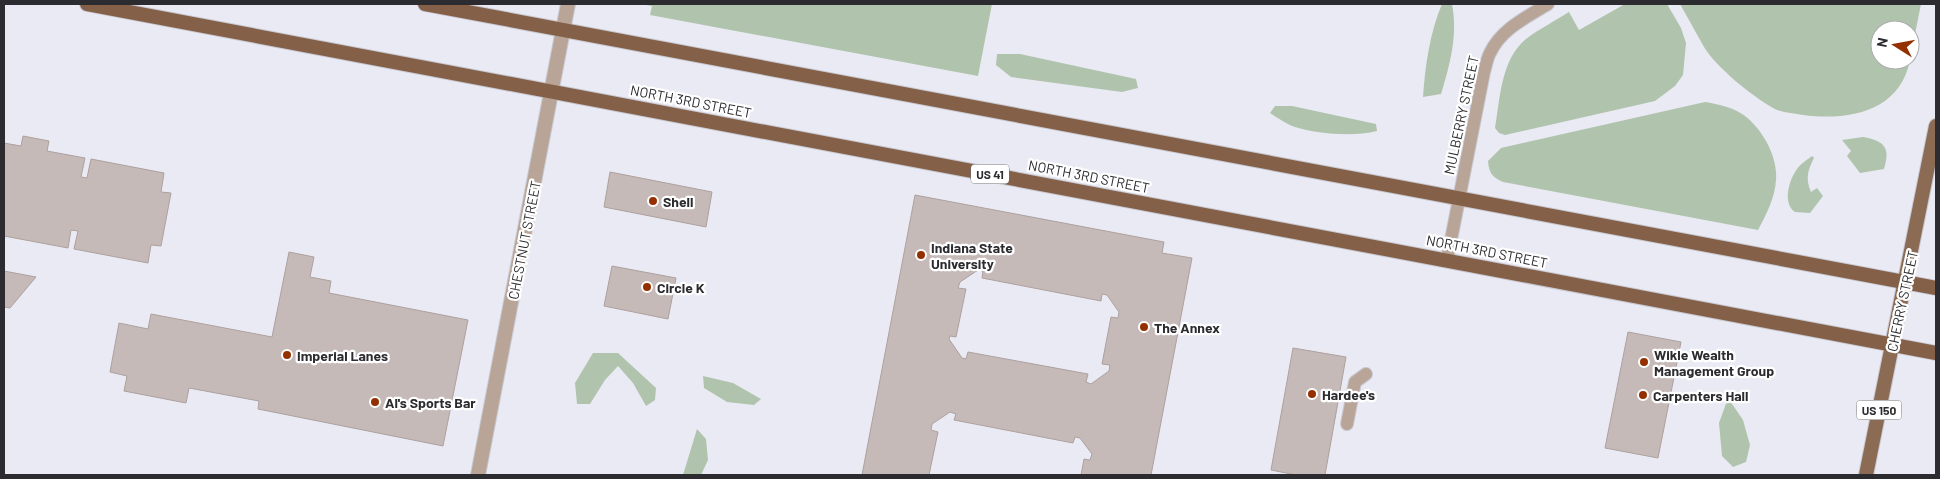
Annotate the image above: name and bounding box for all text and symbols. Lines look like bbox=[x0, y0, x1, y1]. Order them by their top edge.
north arrow bbox=[1870, 20, 1920, 70]
text: N bbox=[1873, 36, 1891, 49]
street label: MULBERRY STREET bbox=[1440, 54, 1482, 176]
street label: NORTH 3RD STREET bbox=[629, 81, 753, 121]
street label: NORTH 3RD STREET bbox=[1027, 156, 1151, 196]
road number: US 41 bbox=[971, 164, 1009, 183]
street label: CHESTNUT STREET bbox=[504, 179, 544, 301]
place label: Shell bbox=[663, 193, 693, 210]
marker: Shell bbox=[647, 195, 659, 207]
street label: NORTH 3RD STREET bbox=[1425, 231, 1549, 271]
place label: Indiana State University bbox=[931, 239, 1013, 272]
marker: Indiana State University bbox=[915, 249, 927, 261]
street label: CHERRY STREET bbox=[1883, 249, 1921, 353]
place label: Circle K bbox=[657, 279, 705, 296]
marker: Circle K bbox=[641, 281, 653, 293]
place label: The Annex bbox=[1154, 319, 1220, 336]
marker: The Annex bbox=[1138, 321, 1150, 333]
place label: Wikle Wealth Management Group bbox=[1654, 346, 1774, 379]
place label: Imperial Lanes bbox=[297, 347, 388, 364]
marker: Imperial Lanes bbox=[281, 349, 293, 361]
marker: Wikle Wealth Management Group bbox=[1638, 356, 1650, 368]
place label: Hardee's bbox=[1322, 386, 1375, 403]
place label: Carpenters Hall bbox=[1653, 387, 1748, 404]
marker: Hardee's bbox=[1306, 388, 1318, 400]
marker: Carpenters Hall bbox=[1637, 389, 1649, 401]
place label: Al's Sports Bar bbox=[385, 394, 476, 411]
marker: Al's Sports Bar bbox=[369, 396, 381, 408]
road number: US 150 bbox=[1856, 400, 1902, 420]

